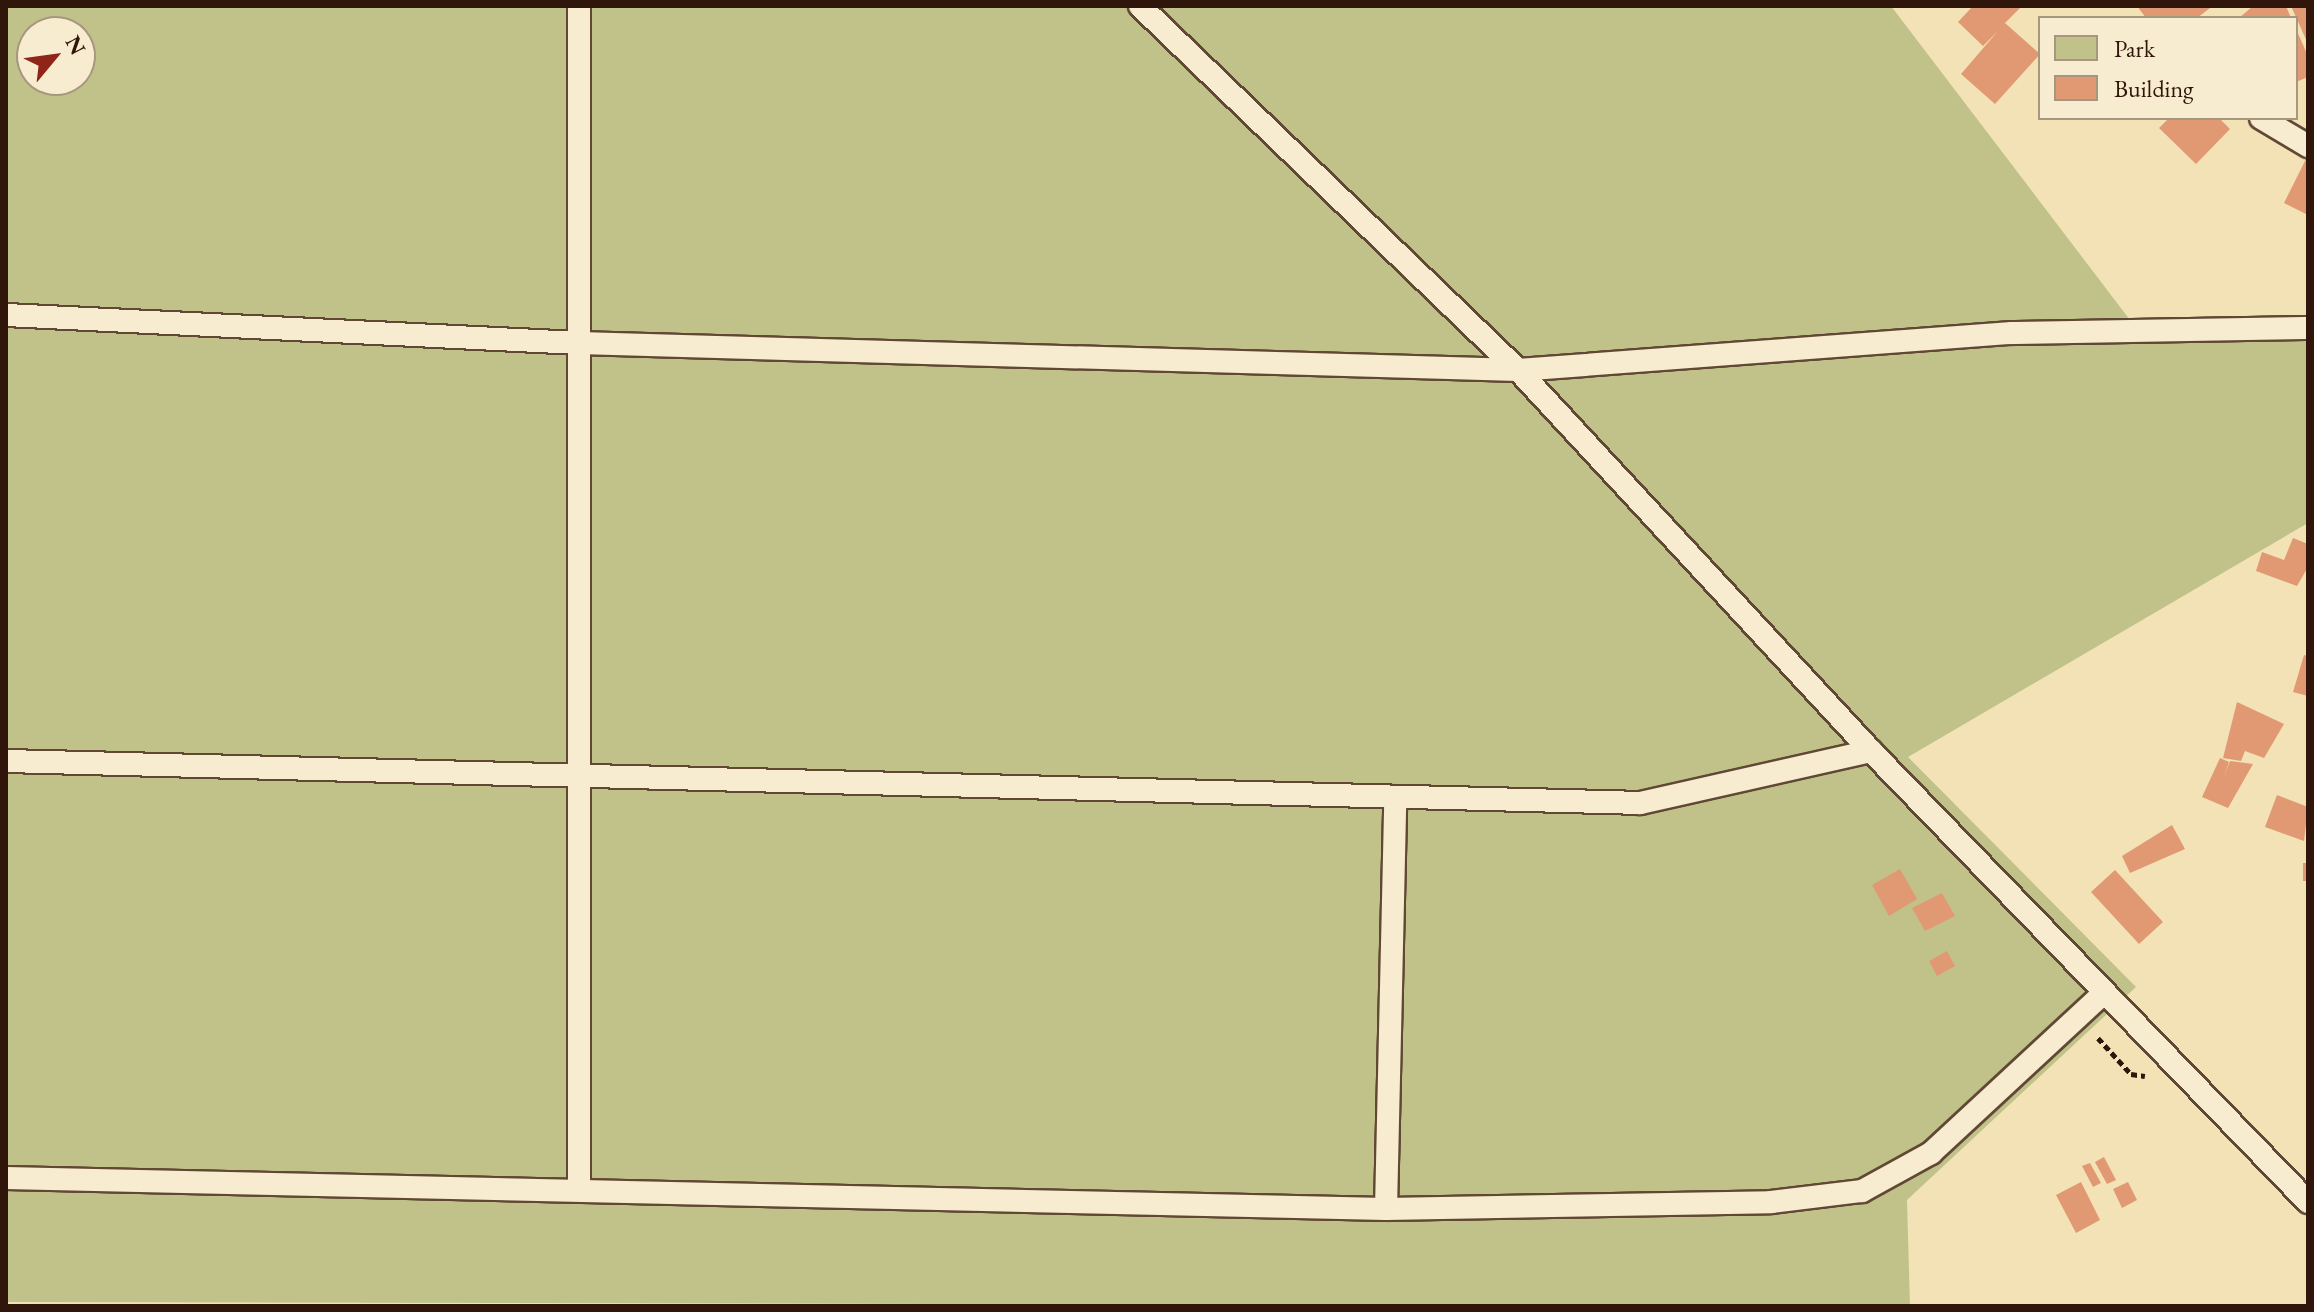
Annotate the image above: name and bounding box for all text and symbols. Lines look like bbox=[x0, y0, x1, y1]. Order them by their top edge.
north arrow bbox=[16, 16, 96, 96]
legend bbox=[2038, 16, 2298, 120]
text: N bbox=[59, 30, 93, 60]
text: Park bbox=[2114, 33, 2155, 64]
text: Building bbox=[2114, 73, 2194, 104]

